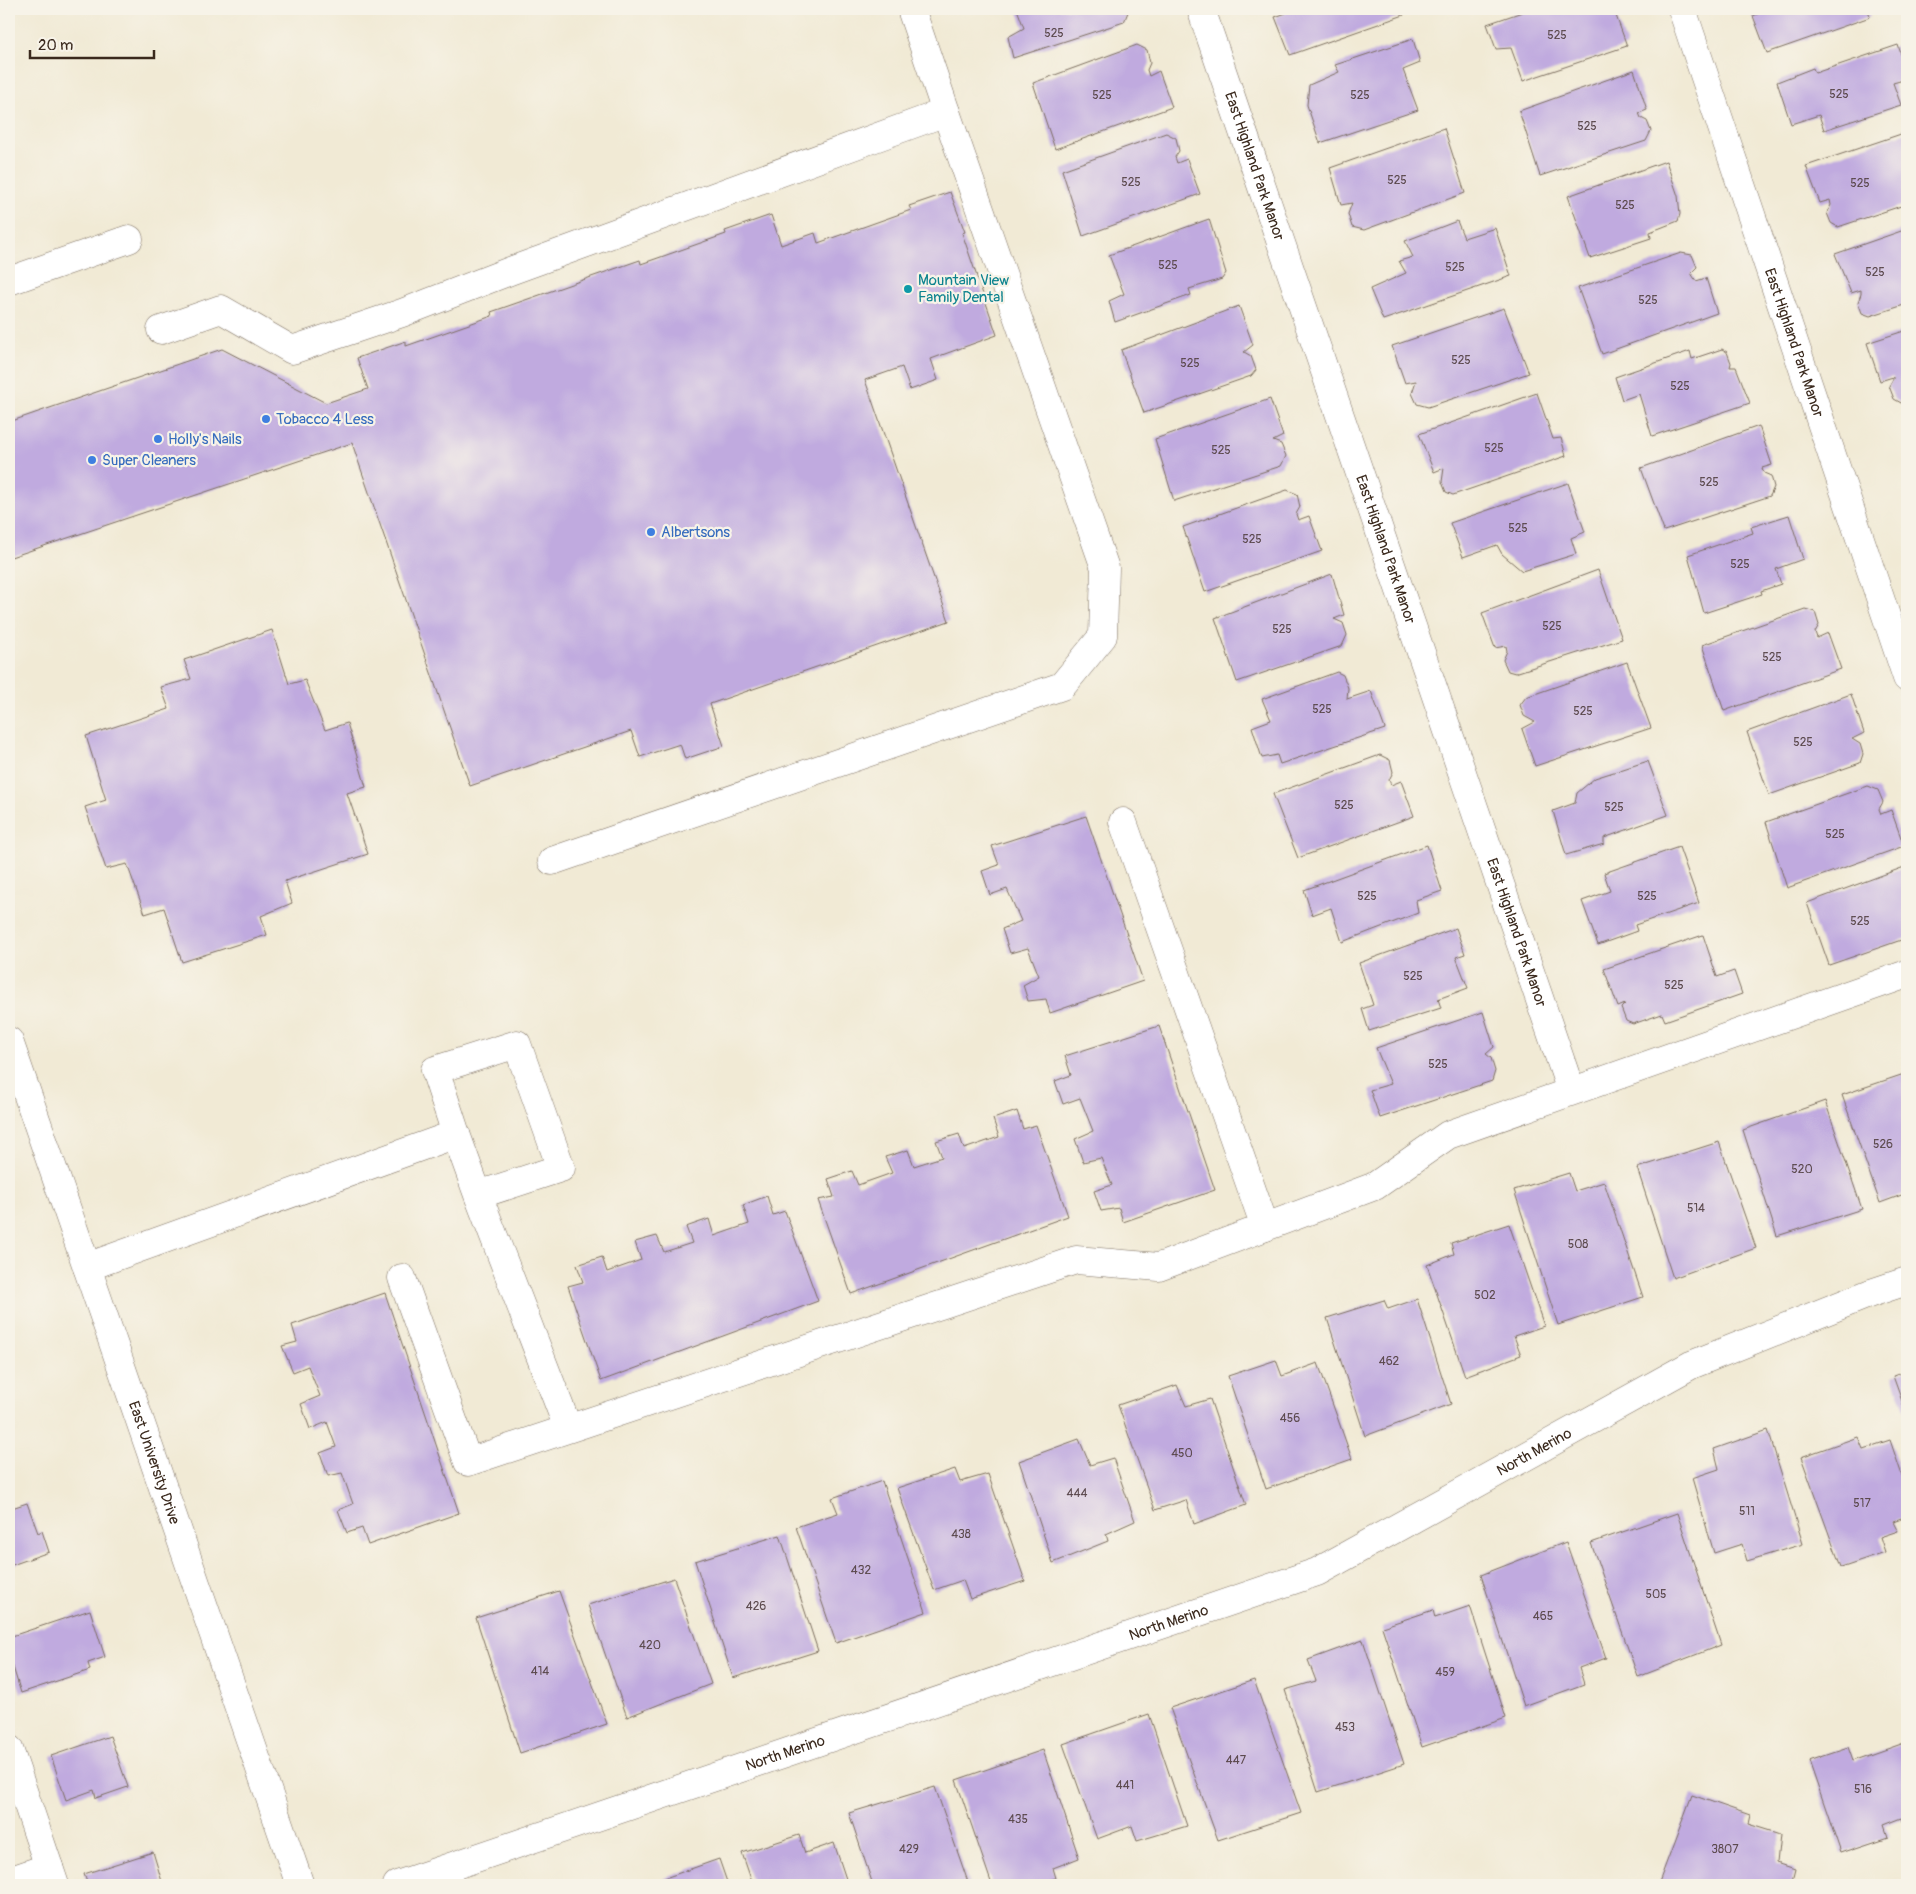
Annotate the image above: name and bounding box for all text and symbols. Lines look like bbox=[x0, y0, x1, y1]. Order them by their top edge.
house number: 525 bbox=[1044, 26, 1064, 41]
scale bar bbox=[30, 28, 154, 60]
house number: 525 bbox=[1547, 28, 1567, 43]
text: 20 m bbox=[38, 36, 73, 55]
house number: 525 bbox=[1829, 87, 1849, 102]
house number: 525 bbox=[1092, 88, 1112, 103]
house number: 525 bbox=[1350, 88, 1370, 103]
street label: East Highland Park Manor bbox=[1220, 89, 1289, 244]
house number: 525 bbox=[1577, 119, 1597, 134]
house number: 525 bbox=[1387, 173, 1407, 188]
house number: 525 bbox=[1121, 175, 1141, 190]
house number: 525 bbox=[1850, 176, 1870, 191]
house number: 525 bbox=[1615, 198, 1635, 213]
house number: 525 bbox=[1158, 258, 1178, 273]
house number: 525 bbox=[1445, 260, 1465, 275]
house number: 525 bbox=[1865, 265, 1885, 280]
street label: East Highland Park Manor bbox=[1760, 266, 1828, 420]
place label: Mountain View Family Dental bbox=[918, 271, 1009, 307]
marker: Mountain View Family Dental bbox=[902, 283, 914, 295]
house number: 525 bbox=[1638, 293, 1658, 308]
house number: 525 bbox=[1451, 353, 1471, 368]
house number: 525 bbox=[1180, 356, 1200, 371]
house number: 525 bbox=[1670, 379, 1690, 394]
place label: Tobacco 4 Less bbox=[276, 410, 374, 429]
marker: Tobacco 4 Less bbox=[260, 413, 272, 425]
place label: Holly's Nails bbox=[168, 430, 242, 449]
marker: Holly's Nails bbox=[152, 433, 164, 445]
house number: 525 bbox=[1484, 441, 1504, 456]
house number: 525 bbox=[1211, 443, 1231, 458]
place label: Super Cleaners bbox=[102, 451, 196, 470]
marker: Super Cleaners bbox=[86, 454, 98, 466]
street label: East Highland Park Manor bbox=[1351, 473, 1420, 627]
house number: 525 bbox=[1699, 475, 1719, 490]
house number: 525 bbox=[1508, 521, 1528, 536]
place label: Albertsons bbox=[661, 523, 730, 542]
marker: Albertsons bbox=[645, 526, 657, 538]
house number: 525 bbox=[1242, 532, 1262, 547]
house number: 525 bbox=[1730, 557, 1750, 572]
house number: 525 bbox=[1542, 619, 1562, 634]
house number: 525 bbox=[1272, 622, 1292, 637]
house number: 525 bbox=[1762, 650, 1782, 665]
house number: 525 bbox=[1312, 702, 1332, 717]
house number: 525 bbox=[1573, 704, 1593, 719]
house number: 525 bbox=[1793, 735, 1813, 750]
house number: 525 bbox=[1334, 798, 1354, 813]
house number: 525 bbox=[1604, 800, 1624, 815]
house number: 525 bbox=[1825, 827, 1845, 842]
street label: East Highland Park Manor bbox=[1482, 856, 1551, 1010]
house number: 525 bbox=[1357, 889, 1377, 904]
house number: 525 bbox=[1637, 889, 1657, 904]
house number: 525 bbox=[1850, 914, 1870, 929]
house number: 525 bbox=[1403, 969, 1423, 984]
house number: 525 bbox=[1664, 978, 1684, 993]
house number: 525 bbox=[1428, 1057, 1448, 1072]
house number: 526 bbox=[1873, 1137, 1893, 1152]
house number: 520 bbox=[1791, 1162, 1813, 1177]
house number: 514 bbox=[1687, 1201, 1705, 1216]
house number: 508 bbox=[1568, 1237, 1588, 1252]
house number: 502 bbox=[1474, 1288, 1496, 1303]
house number: 462 bbox=[1379, 1354, 1400, 1369]
street label: East University Drive bbox=[124, 1399, 184, 1527]
house number: 456 bbox=[1280, 1411, 1300, 1426]
street label: North Merino bbox=[1494, 1424, 1575, 1481]
house number: 450 bbox=[1171, 1446, 1193, 1461]
house number: 444 bbox=[1067, 1486, 1087, 1501]
house number: 517 bbox=[1853, 1496, 1871, 1511]
house number: 511 bbox=[1739, 1504, 1755, 1519]
house number: 438 bbox=[951, 1527, 971, 1542]
house number: 432 bbox=[851, 1563, 871, 1578]
house number: 505 bbox=[1645, 1587, 1667, 1602]
house number: 426 bbox=[746, 1599, 766, 1614]
street label: North Merino bbox=[1126, 1601, 1211, 1645]
house number: 465 bbox=[1533, 1609, 1553, 1624]
house number: 420 bbox=[639, 1638, 661, 1653]
house number: 414 bbox=[531, 1664, 549, 1679]
house number: 459 bbox=[1435, 1665, 1455, 1680]
house number: 453 bbox=[1335, 1720, 1355, 1735]
street label: North Merino bbox=[743, 1731, 828, 1776]
house number: 447 bbox=[1226, 1753, 1247, 1768]
house number: 441 bbox=[1116, 1778, 1134, 1793]
house number: 516 bbox=[1854, 1782, 1872, 1797]
house number: 435 bbox=[1008, 1812, 1028, 1827]
house number: 429 bbox=[899, 1842, 919, 1857]
house number: 3807 bbox=[1711, 1842, 1739, 1857]

